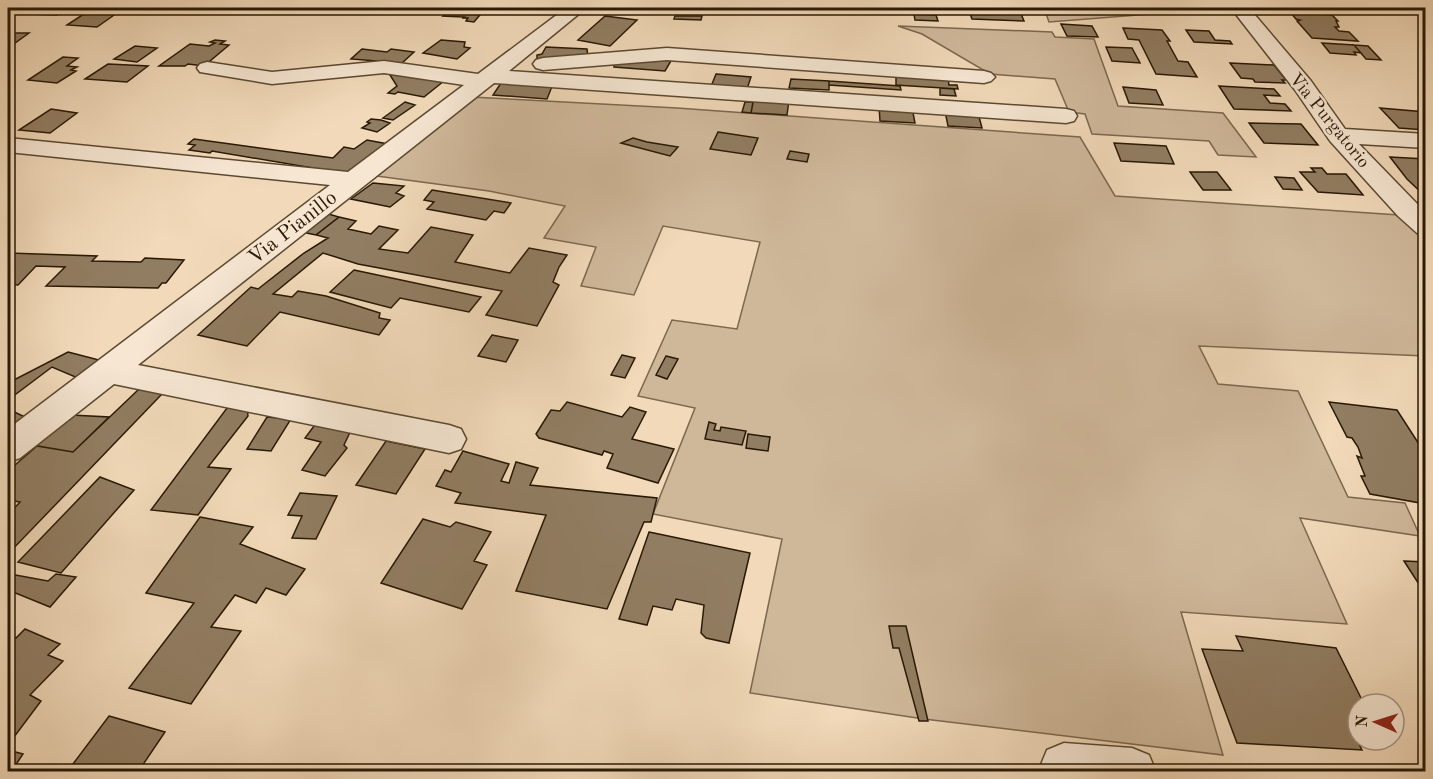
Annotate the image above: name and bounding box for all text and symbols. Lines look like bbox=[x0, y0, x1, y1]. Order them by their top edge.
street label: Via Purgatorio bbox=[1286, 70, 1373, 171]
street label: Via Pianillo bbox=[245, 187, 341, 269]
north arrow bbox=[1346, 692, 1406, 752]
text: N bbox=[1355, 714, 1371, 728]

